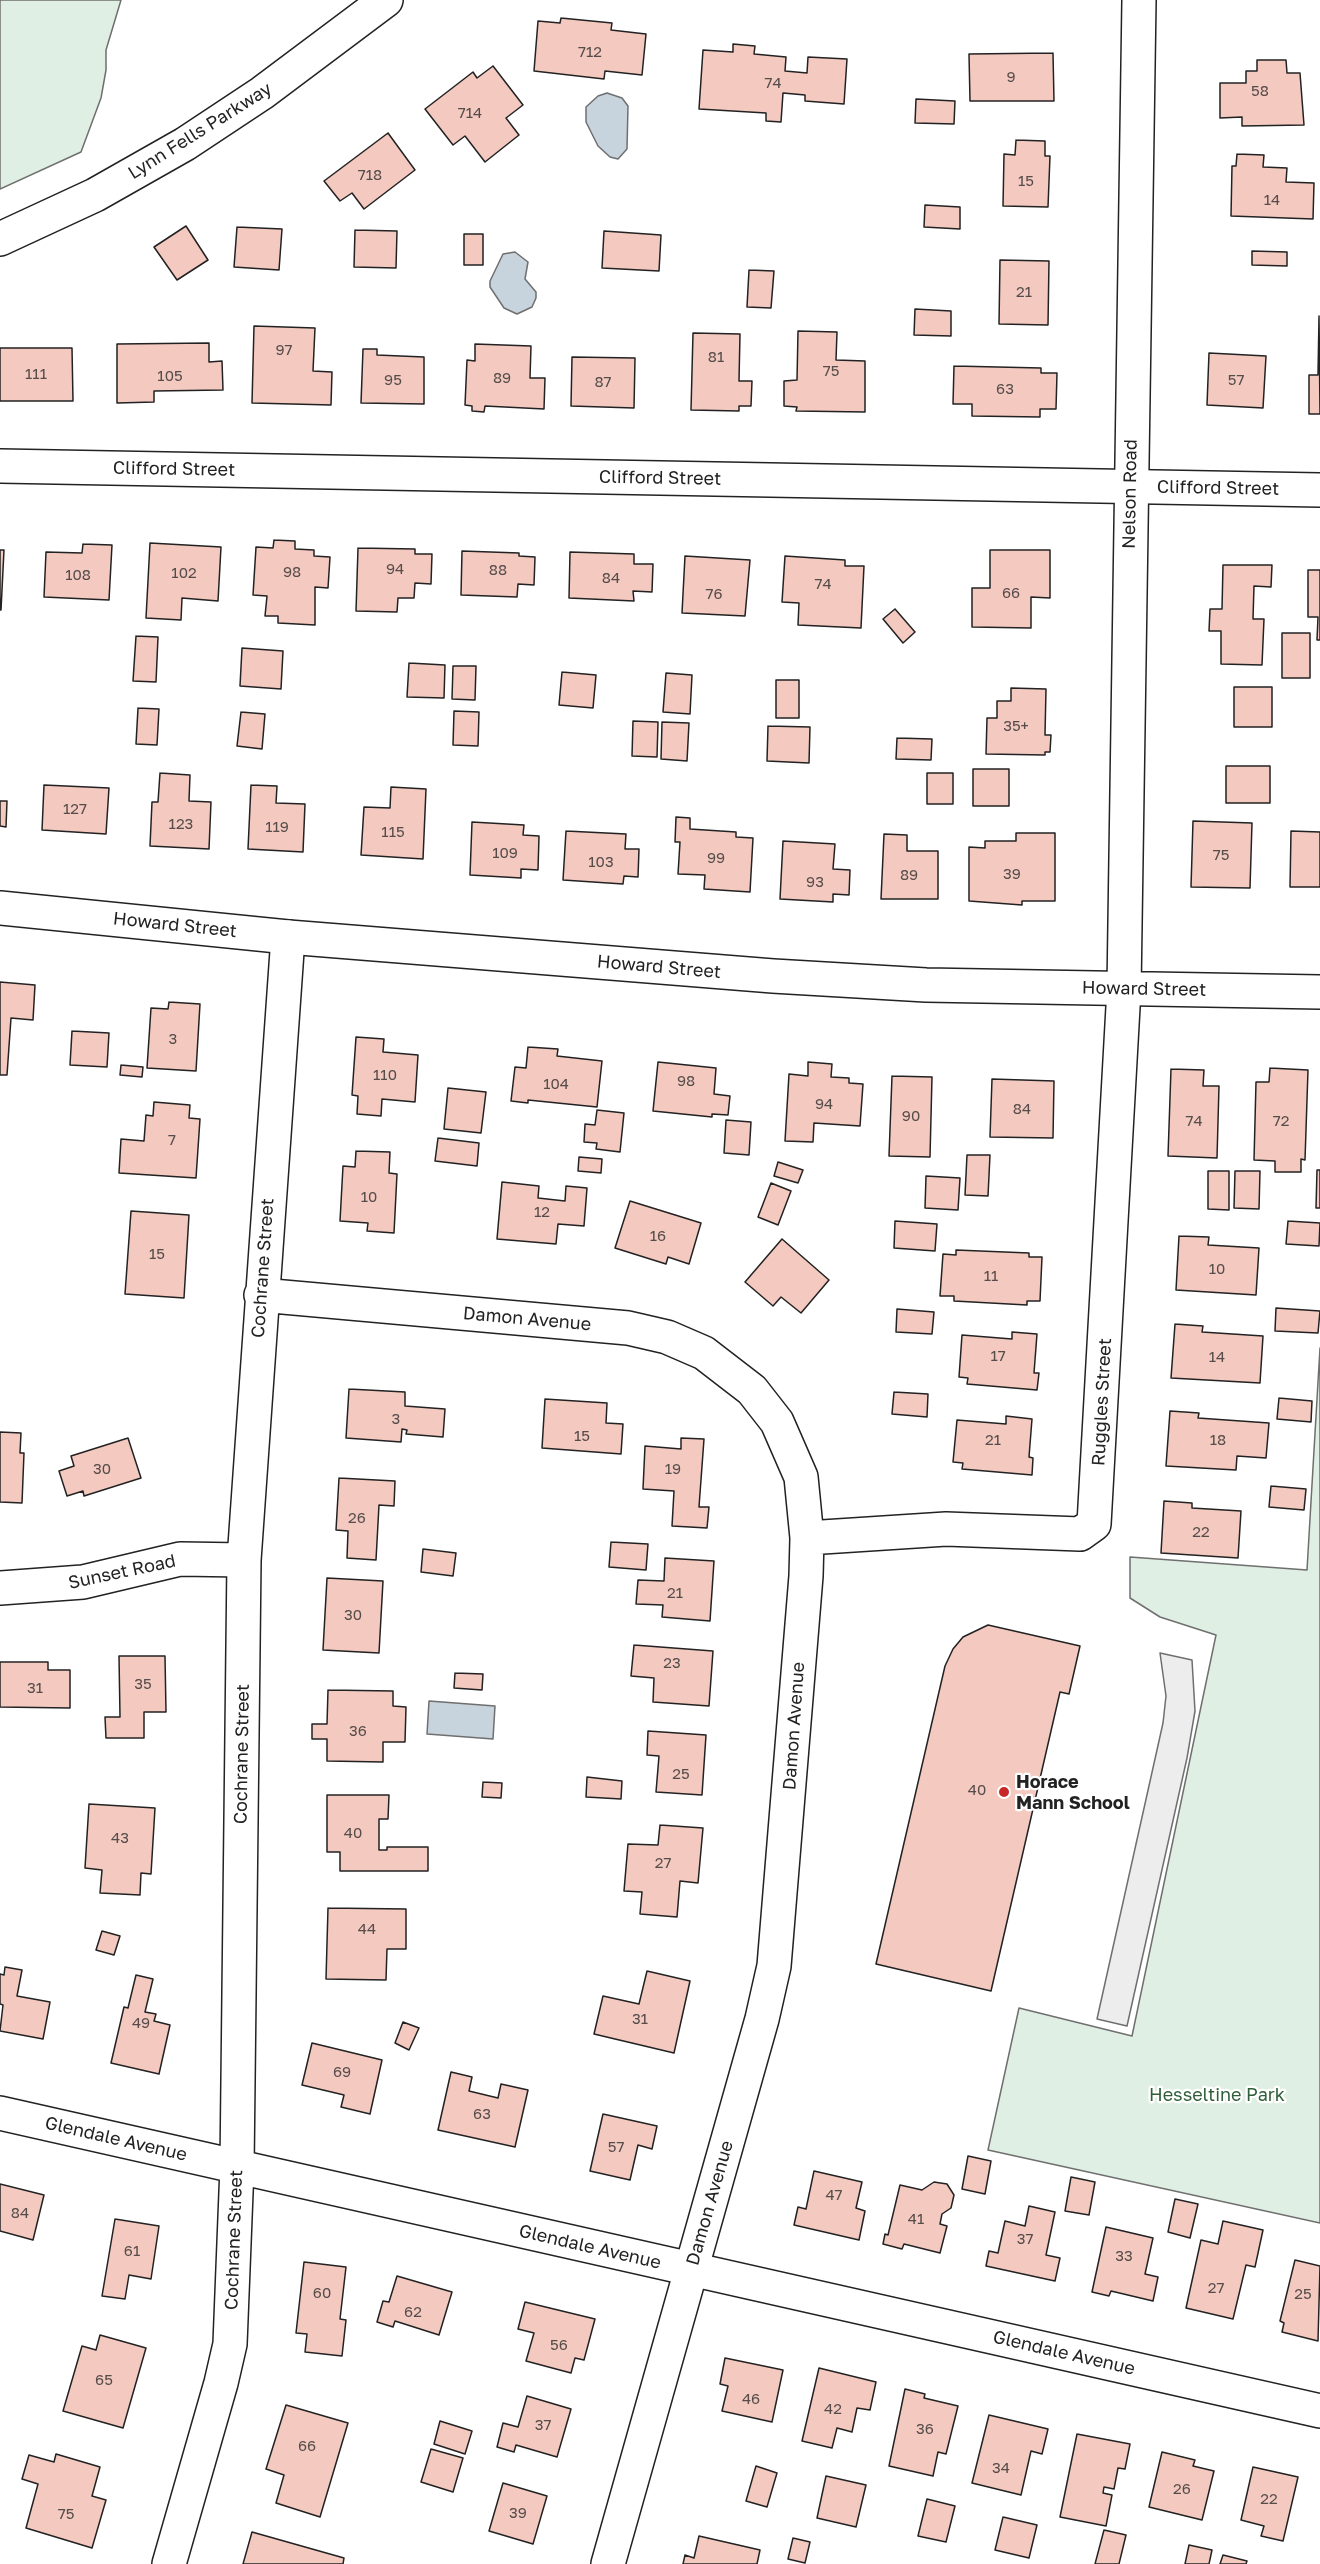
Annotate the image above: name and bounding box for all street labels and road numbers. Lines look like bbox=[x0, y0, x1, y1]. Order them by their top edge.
street label: Lynn Fells Parkway bbox=[124, 78, 276, 184]
street label: Nelson Road bbox=[1118, 439, 1142, 549]
street label: Clifford Street bbox=[113, 457, 235, 481]
street label: Clifford Street bbox=[599, 466, 721, 490]
street label: Clifford Street bbox=[1157, 476, 1279, 500]
street label: Howard Street bbox=[112, 908, 238, 942]
street label: Howard Street bbox=[596, 951, 722, 983]
street label: Howard Street bbox=[1082, 977, 1206, 1001]
street label: Cochrane Street bbox=[247, 1197, 279, 1339]
street label: Damon Avenue bbox=[462, 1303, 592, 1335]
street label: Ruggles Street bbox=[1088, 1337, 1116, 1467]
street label: Sunset Road bbox=[66, 1550, 178, 1594]
street label: Damon Avenue bbox=[779, 1661, 809, 1791]
street label: Cochrane Street bbox=[230, 1684, 254, 1824]
street label: Glendale Avenue bbox=[43, 2112, 189, 2166]
street label: Damon Avenue bbox=[682, 2138, 738, 2268]
street label: Cochrane Street bbox=[221, 2170, 247, 2310]
street label: Glendale Avenue bbox=[517, 2220, 663, 2274]
street label: Glendale Avenue bbox=[991, 2326, 1137, 2380]

